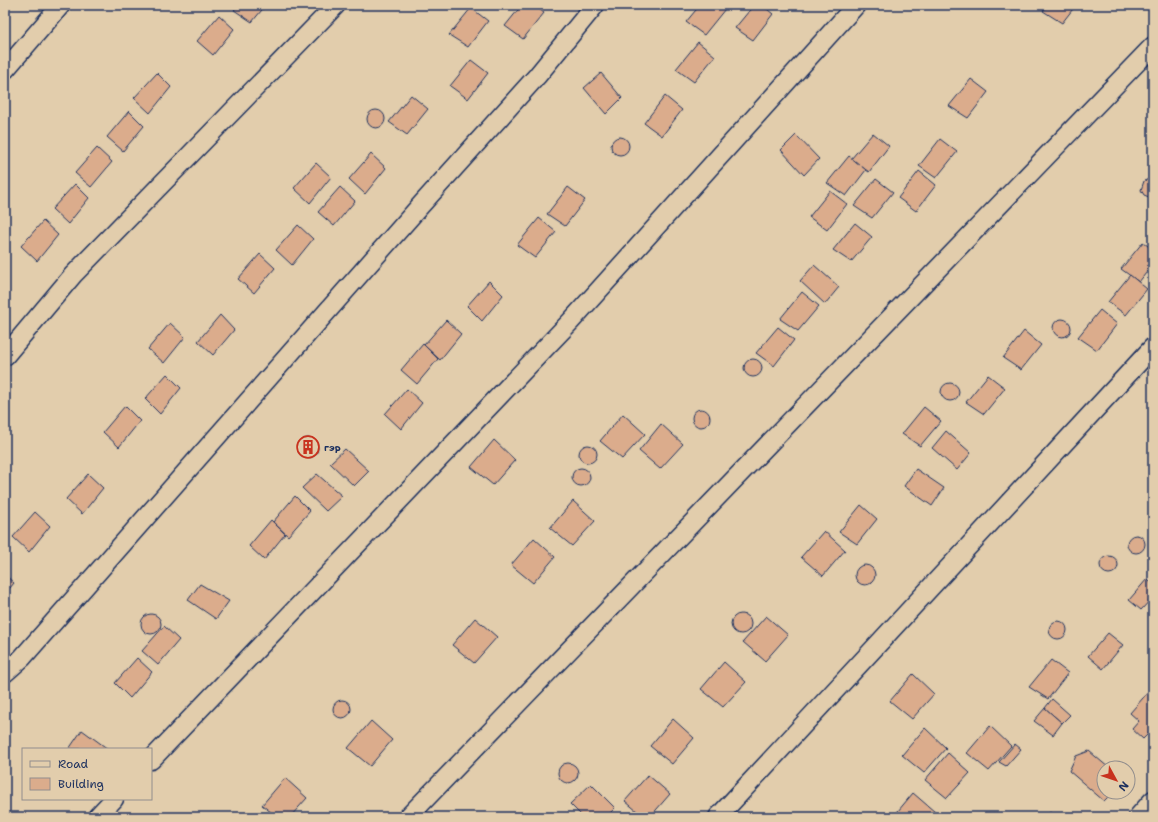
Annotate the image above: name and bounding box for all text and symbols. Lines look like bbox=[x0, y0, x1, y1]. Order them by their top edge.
building icon: гэр bbox=[295, 434, 321, 460]
place label: гэр bbox=[324, 441, 341, 454]
legend bbox=[22, 748, 152, 800]
text: Road bbox=[58, 756, 89, 772]
north arrow bbox=[1096, 760, 1136, 800]
text: Building bbox=[58, 776, 104, 792]
text: N bbox=[1115, 778, 1132, 794]

